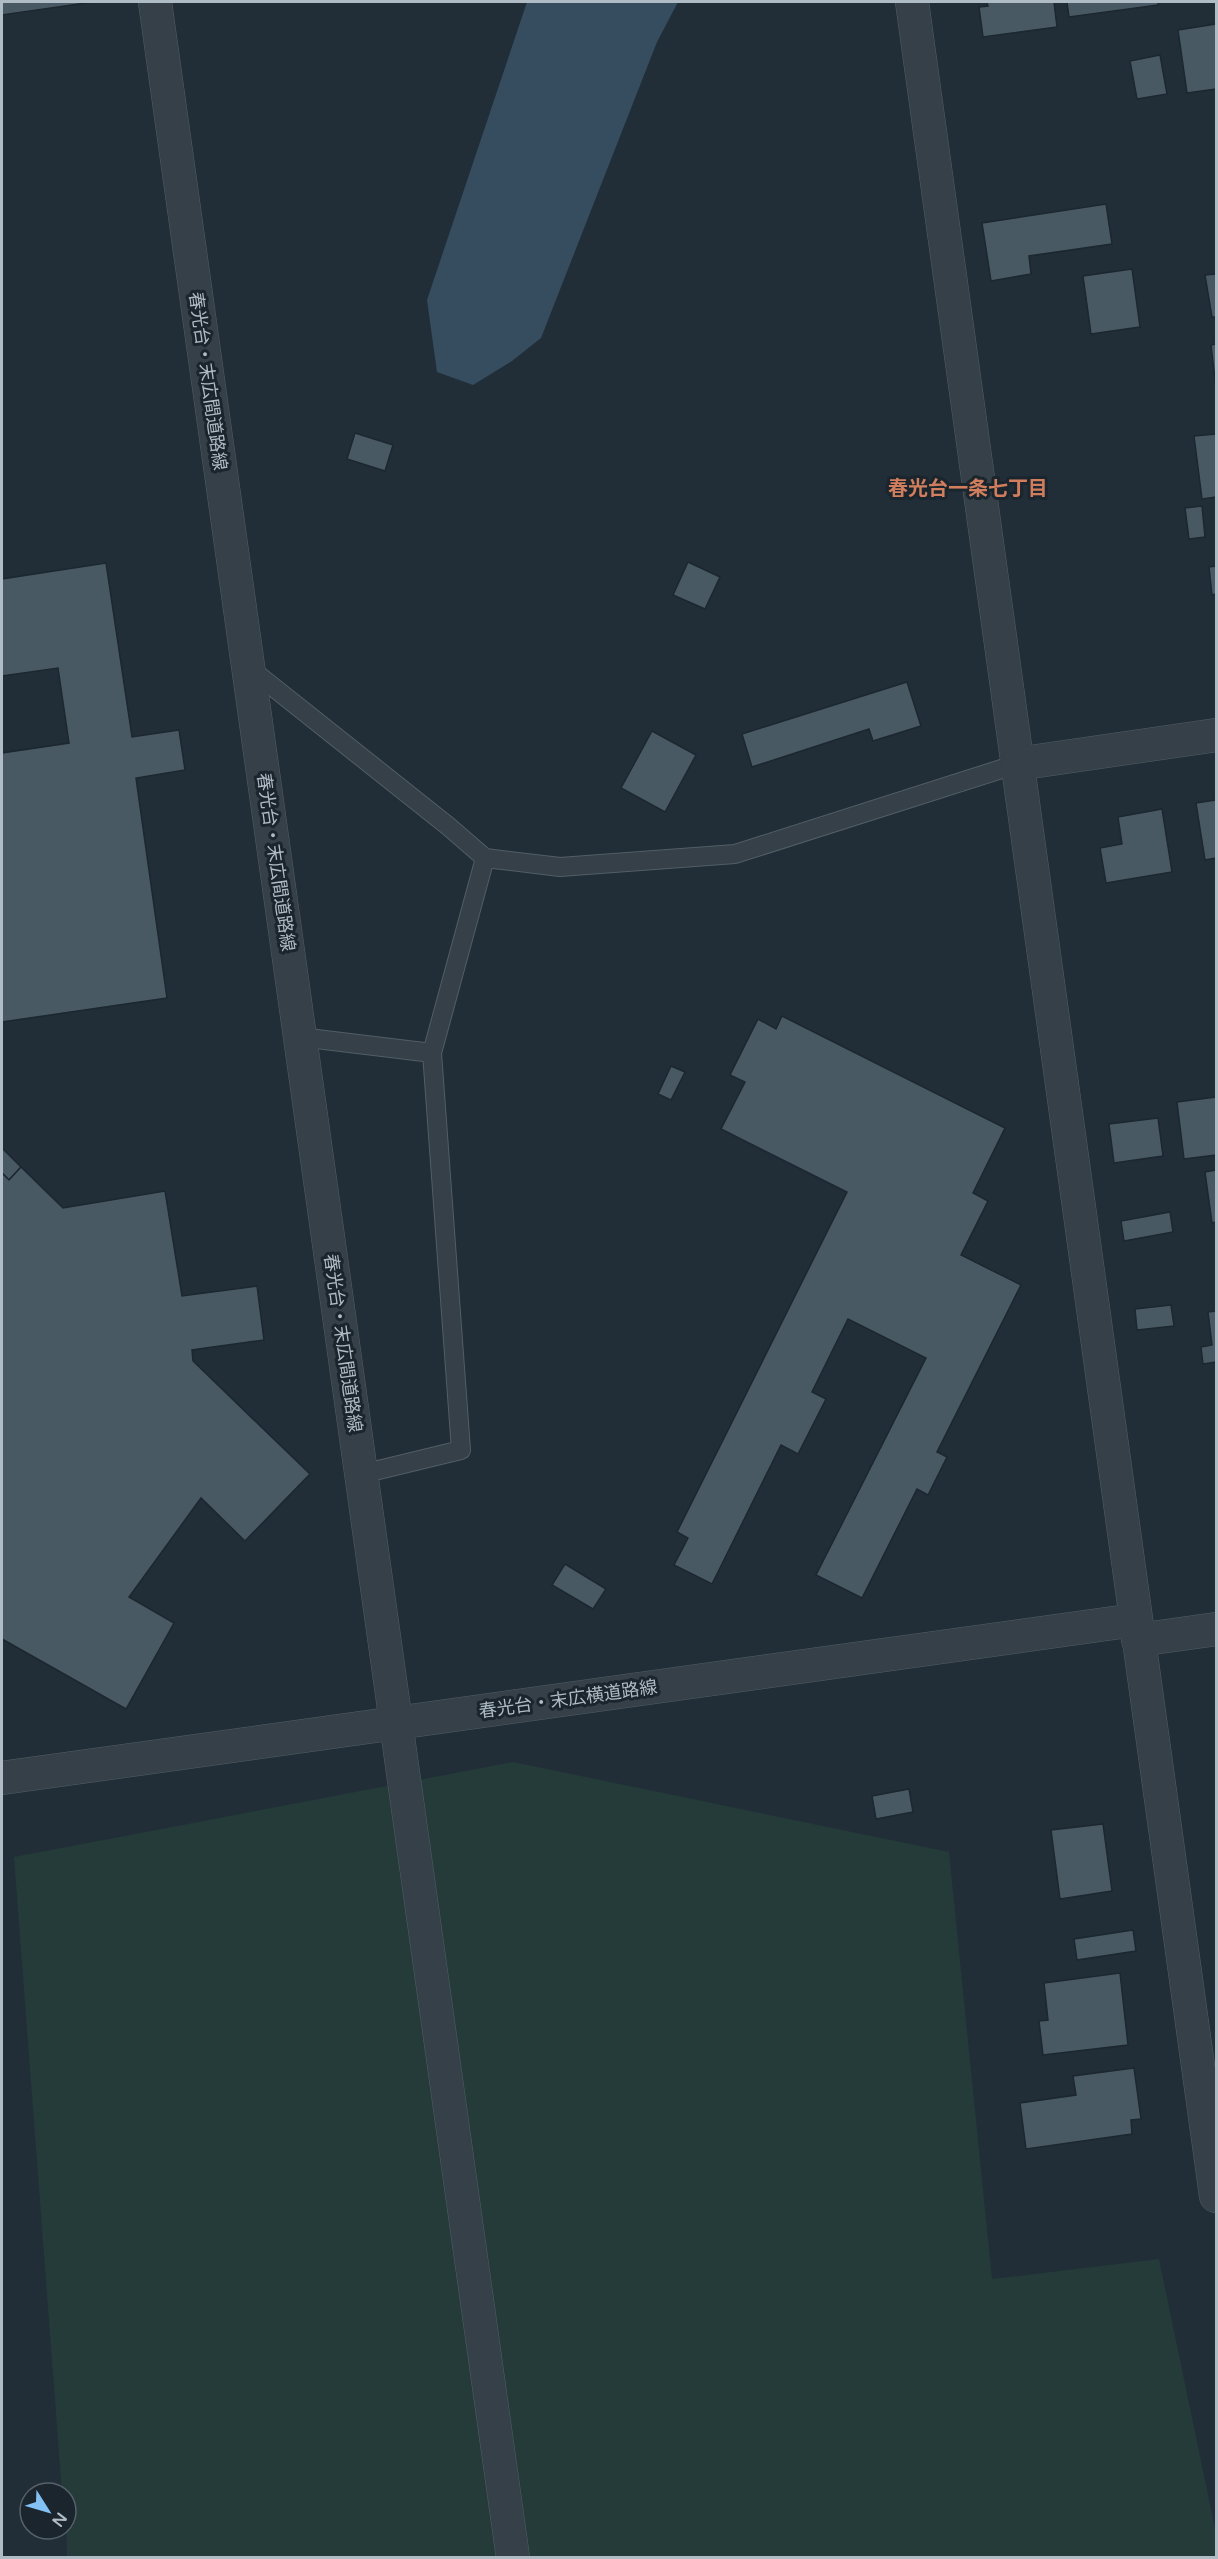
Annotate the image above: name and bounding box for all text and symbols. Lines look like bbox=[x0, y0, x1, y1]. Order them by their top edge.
street label: 春光台・末広間道路線 bbox=[185, 290, 231, 472]
district label: 春光台一条七丁目 bbox=[888, 477, 1048, 501]
street label: 春光台・末広間道路線 bbox=[253, 771, 299, 953]
street label: 春光台・末広間道路線 bbox=[320, 1252, 366, 1434]
street label: 春光台・末広横道路線 bbox=[477, 1676, 659, 1722]
north arrow bbox=[18, 2481, 78, 2541]
text: N bbox=[47, 2508, 71, 2531]

